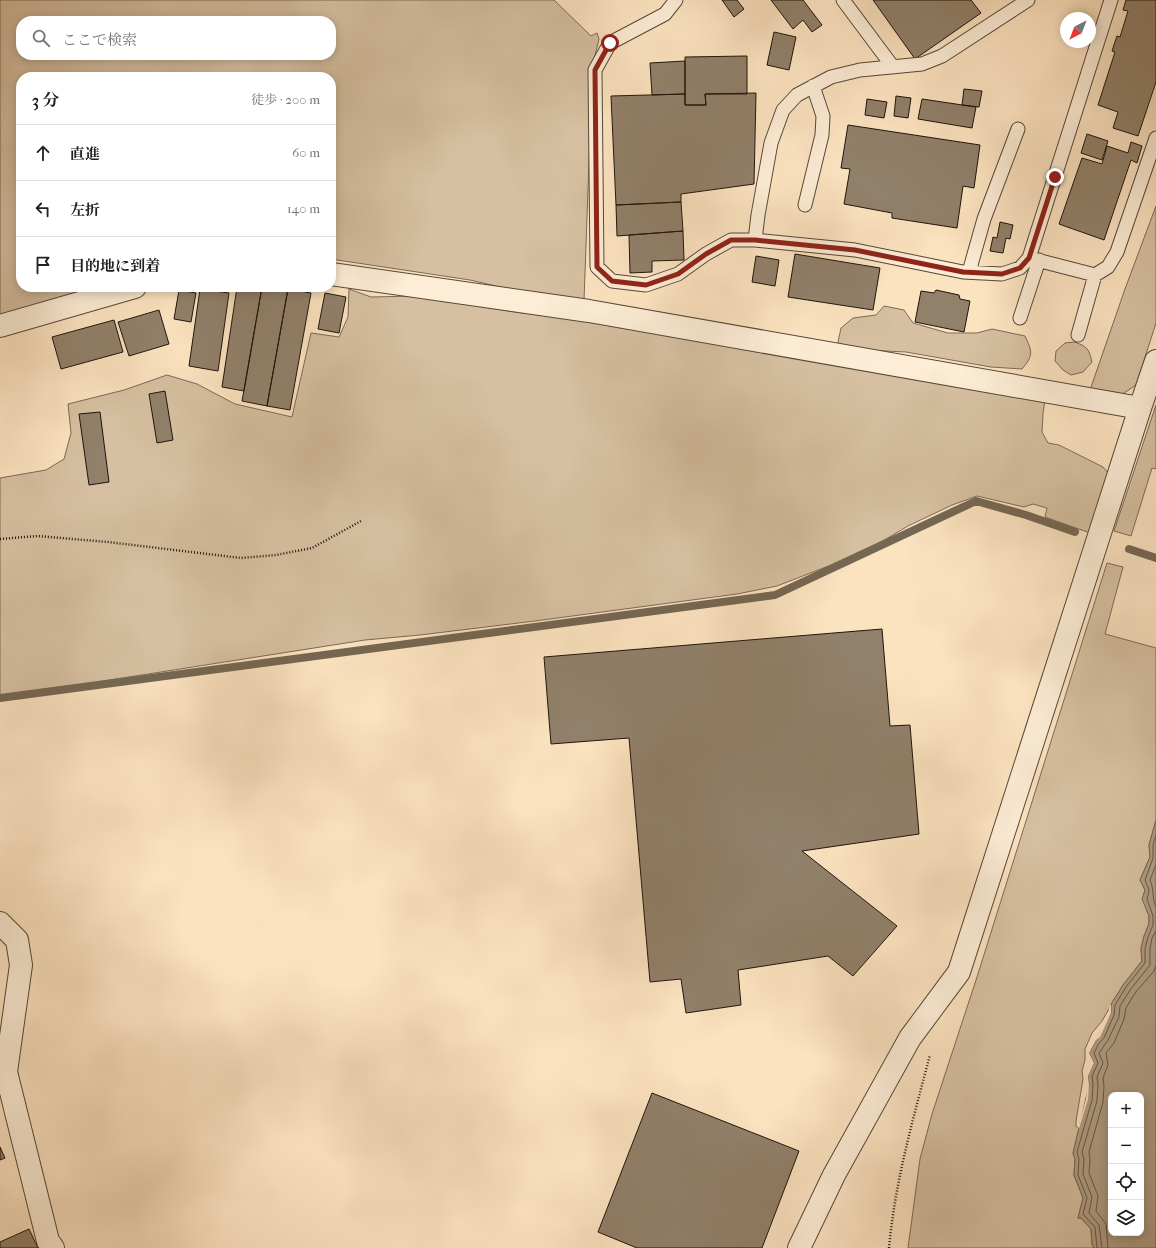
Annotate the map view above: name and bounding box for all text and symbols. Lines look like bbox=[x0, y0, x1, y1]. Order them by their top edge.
north arrow bbox=[1060, 12, 1096, 48]
search box bbox=[16, 16, 336, 60]
icon: search bbox=[30, 27, 52, 49]
text: ここで検索 bbox=[62, 31, 137, 49]
route start bbox=[601, 34, 619, 52]
text: 3 分 bbox=[32, 90, 60, 110]
text: 徒歩 · 200 m bbox=[251, 92, 320, 107]
icon: ahead bbox=[32, 142, 54, 164]
text: 直進 bbox=[70, 145, 100, 163]
text: 60 m bbox=[292, 145, 320, 160]
route end bbox=[1046, 168, 1064, 186]
icon: left bbox=[32, 198, 54, 220]
text: 左折 bbox=[70, 201, 100, 219]
text: 140 m bbox=[287, 201, 320, 216]
icon: arrive bbox=[32, 254, 54, 276]
text: 目的地に到着 bbox=[70, 257, 160, 275]
map controls bbox=[1108, 1092, 1144, 1236]
button: + bbox=[1108, 1092, 1144, 1128]
button: − bbox=[1108, 1128, 1144, 1164]
button: locate bbox=[1108, 1164, 1144, 1200]
button: layers bbox=[1108, 1200, 1144, 1236]

